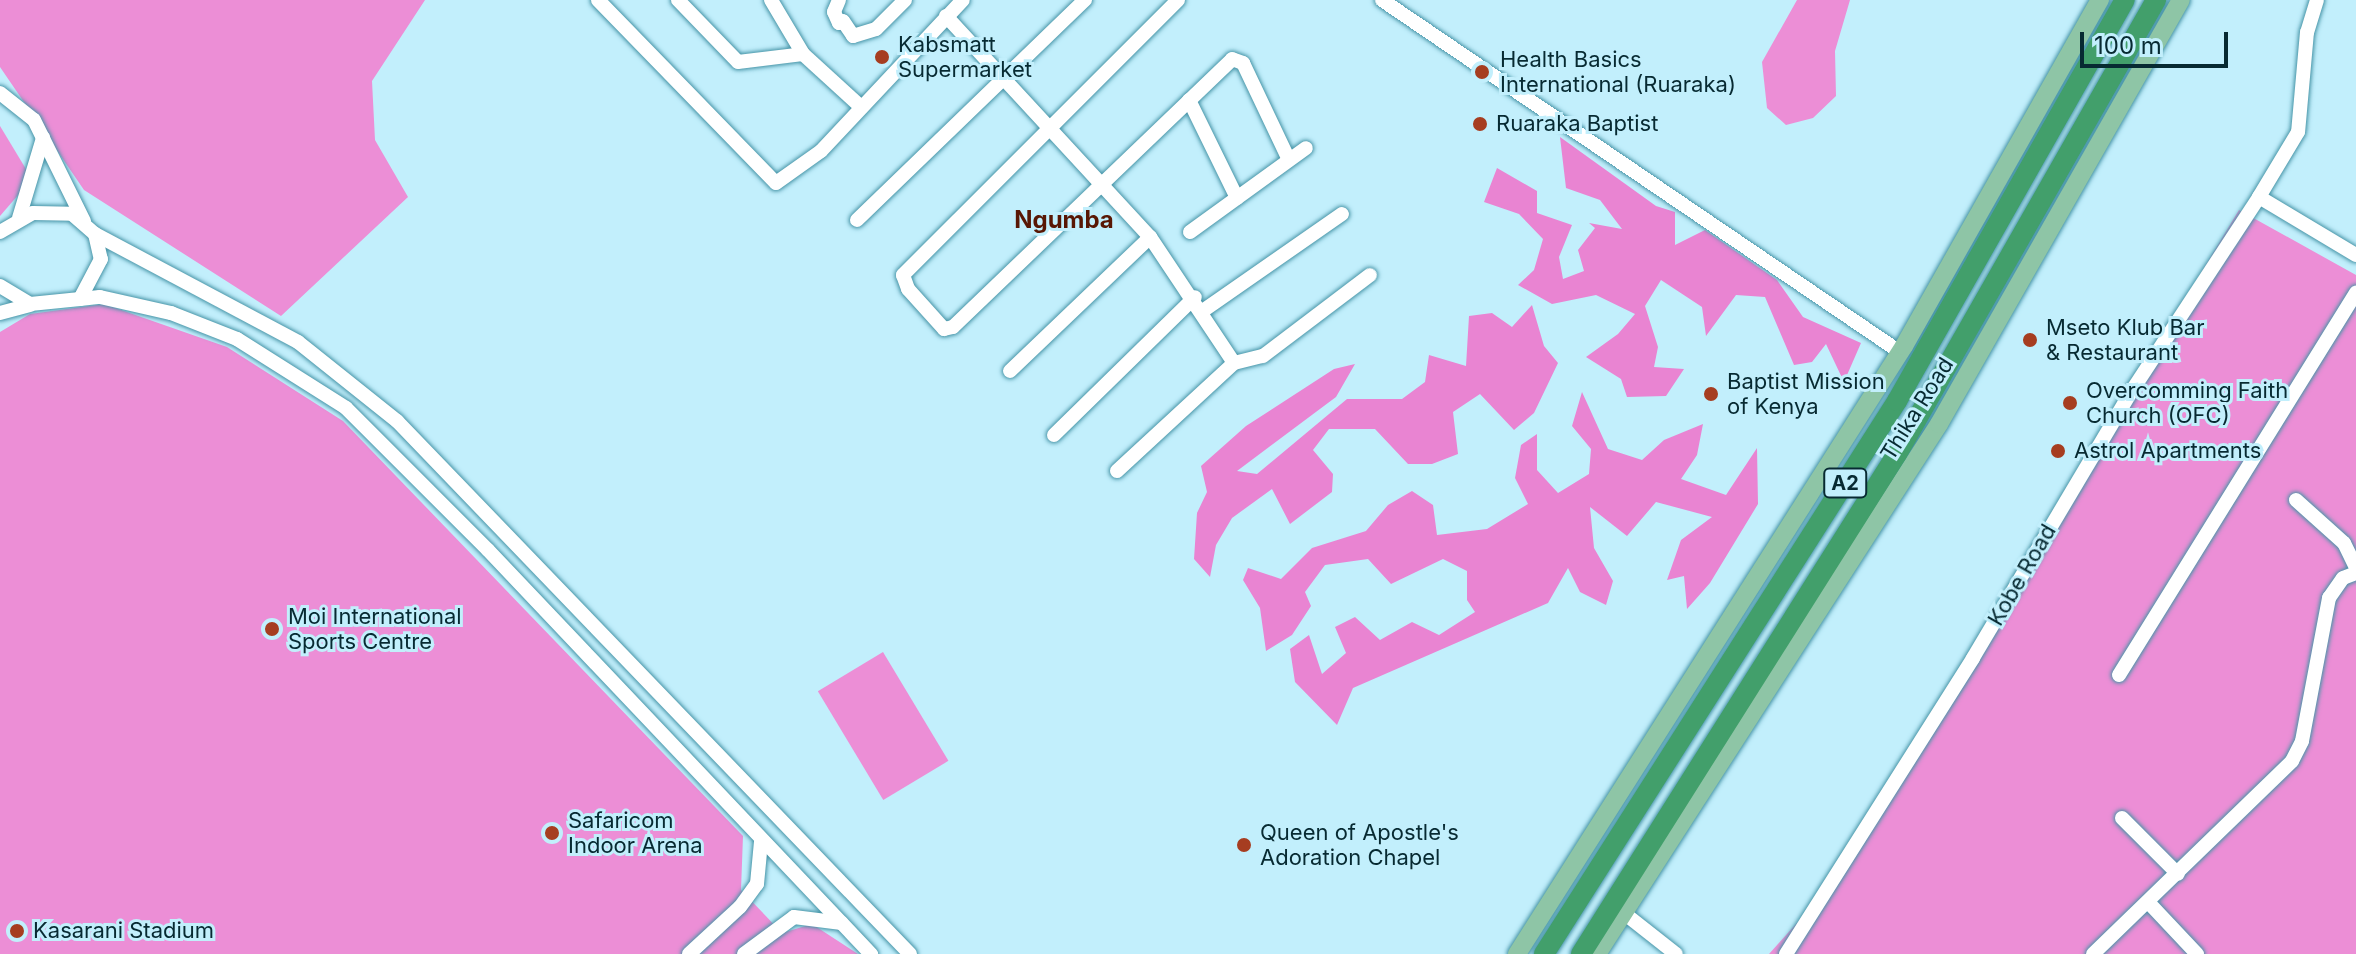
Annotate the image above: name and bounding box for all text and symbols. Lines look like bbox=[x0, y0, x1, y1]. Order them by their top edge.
scale bar bbox=[2084, 16, 2232, 66]
place label: Kabsmatt Supermarket bbox=[898, 31, 1032, 82]
text: 100 m bbox=[2094, 31, 2162, 60]
place label: Health Basics International (Ruaraka) bbox=[1500, 46, 1736, 98]
marker: Kabsmatt Supermarket bbox=[873, 48, 891, 66]
marker: Health Basics International (Ruaraka) bbox=[1471, 61, 1493, 83]
place label: Ruaraka Baptist bbox=[1496, 111, 1658, 137]
marker: Ruaraka Baptist bbox=[1471, 115, 1489, 133]
district label: Ngumba bbox=[1014, 206, 1114, 234]
place label: Mseto Klub Bar & Restaurant bbox=[2046, 314, 2204, 366]
marker: Mseto Klub Bar & Restaurant bbox=[2021, 331, 2039, 349]
street label: Thika Road bbox=[1875, 353, 1959, 465]
place label: Baptist Mission of Kenya bbox=[1727, 368, 1885, 420]
place label: Overcomming Faith Church (OFC) bbox=[2086, 377, 2288, 428]
marker: Baptist Mission of Kenya bbox=[1702, 385, 1720, 403]
marker: Overcomming Faith Church (OFC) bbox=[2061, 394, 2079, 412]
place label: Astrol Apartments bbox=[2074, 438, 2261, 464]
marker: Astrol Apartments bbox=[2049, 442, 2067, 460]
road number: A2 bbox=[1823, 467, 1867, 499]
street label: Kobe Road bbox=[1982, 520, 2062, 630]
place label: Moi International Sports Centre bbox=[288, 603, 462, 654]
marker: Moi International Sports Centre bbox=[263, 620, 281, 638]
place label: Safaricom Indoor Arena bbox=[568, 807, 703, 858]
place label: Queen of Apostle's Adoration Chapel bbox=[1260, 819, 1459, 870]
marker: Safaricom Indoor Arena bbox=[543, 824, 561, 842]
marker: Queen of Apostle's Adoration Chapel bbox=[1235, 836, 1253, 854]
place label: Kasarani Stadium bbox=[33, 918, 214, 944]
marker: Kasarani Stadium bbox=[8, 922, 26, 940]

